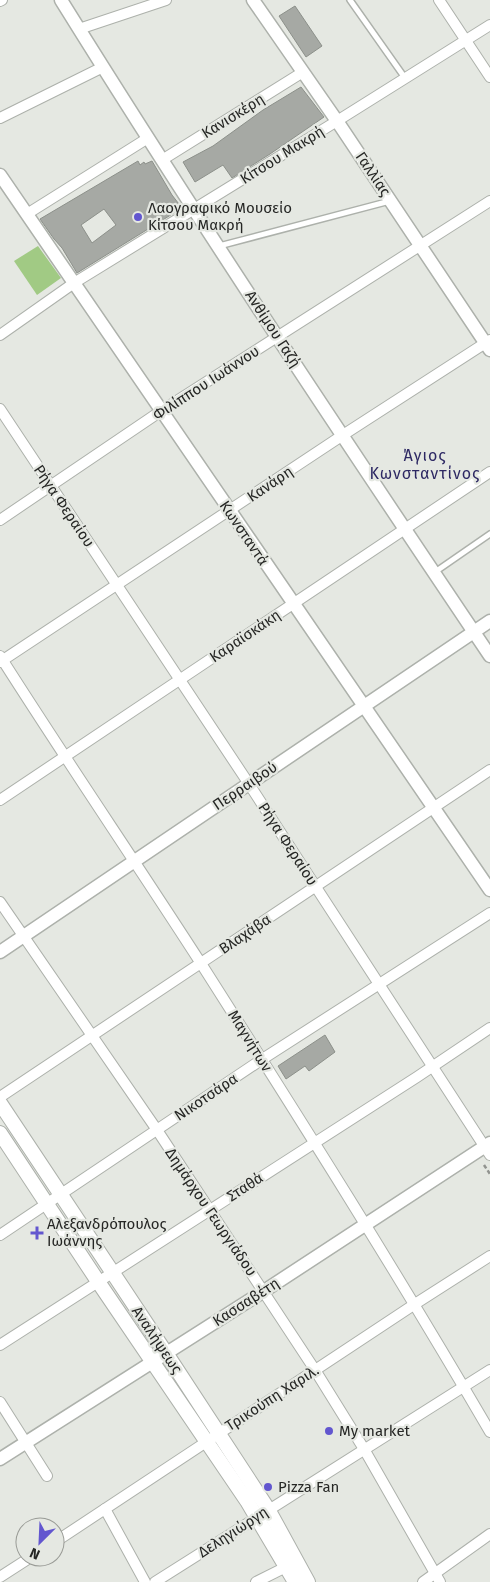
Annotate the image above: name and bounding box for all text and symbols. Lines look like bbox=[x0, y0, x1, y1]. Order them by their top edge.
street label: Κανισκέρη bbox=[198, 90, 268, 142]
street label: Κίτσου Μακρή bbox=[237, 122, 327, 188]
street label: Γαλλίας bbox=[352, 148, 394, 200]
place label: Λαογραφικό Μουσείο Κίτσου Μακρή bbox=[148, 199, 292, 234]
marker: Λαογραφικό Μουσείο Κίτσου Μακρή bbox=[132, 211, 144, 223]
street label: Ανθίμου Γαζή bbox=[241, 287, 305, 371]
street label: Φιλίππου Ιωάννου bbox=[149, 342, 263, 424]
district label: Άγιος Κωνσταντίνος bbox=[369, 446, 481, 483]
street label: Ρήγα Φεραίου bbox=[30, 461, 98, 551]
street label: Κανάρη bbox=[244, 462, 296, 506]
street label: Κωνσταντά bbox=[216, 497, 272, 569]
street label: Καραϊσκάκη bbox=[206, 606, 284, 666]
street label: Περραιβού bbox=[209, 758, 281, 814]
street label: Ρήγα Φεραίου bbox=[254, 799, 322, 889]
street label: Βλαχάβα bbox=[216, 910, 274, 958]
street label: Μαγνήτων bbox=[224, 1007, 276, 1076]
street label: Νικοτσάρα bbox=[171, 1069, 241, 1125]
street label: Δημάρχου Γεωργιάδου bbox=[161, 1144, 261, 1280]
street label: Σταθά bbox=[224, 1169, 267, 1205]
place label: Αλεξανδρόπουλος Ιωάννης bbox=[47, 1215, 167, 1250]
marker: Αλεξανδρόπουλος Ιωάννης bbox=[31, 1227, 43, 1239]
street label: Κασσαβέτη bbox=[209, 1274, 283, 1330]
street label: Αναλήψεως bbox=[128, 1303, 186, 1377]
street label: Τρικούπη Χαριλ. bbox=[222, 1361, 322, 1435]
place label: My market bbox=[339, 1422, 411, 1440]
marker: My market bbox=[323, 1425, 335, 1437]
place label: Pizza Fan bbox=[278, 1478, 339, 1496]
marker: Pizza Fan bbox=[262, 1481, 274, 1493]
street label: Δεληγιώργη bbox=[195, 1503, 271, 1561]
north arrow bbox=[15, 1517, 65, 1567]
text: N bbox=[27, 1544, 43, 1563]

